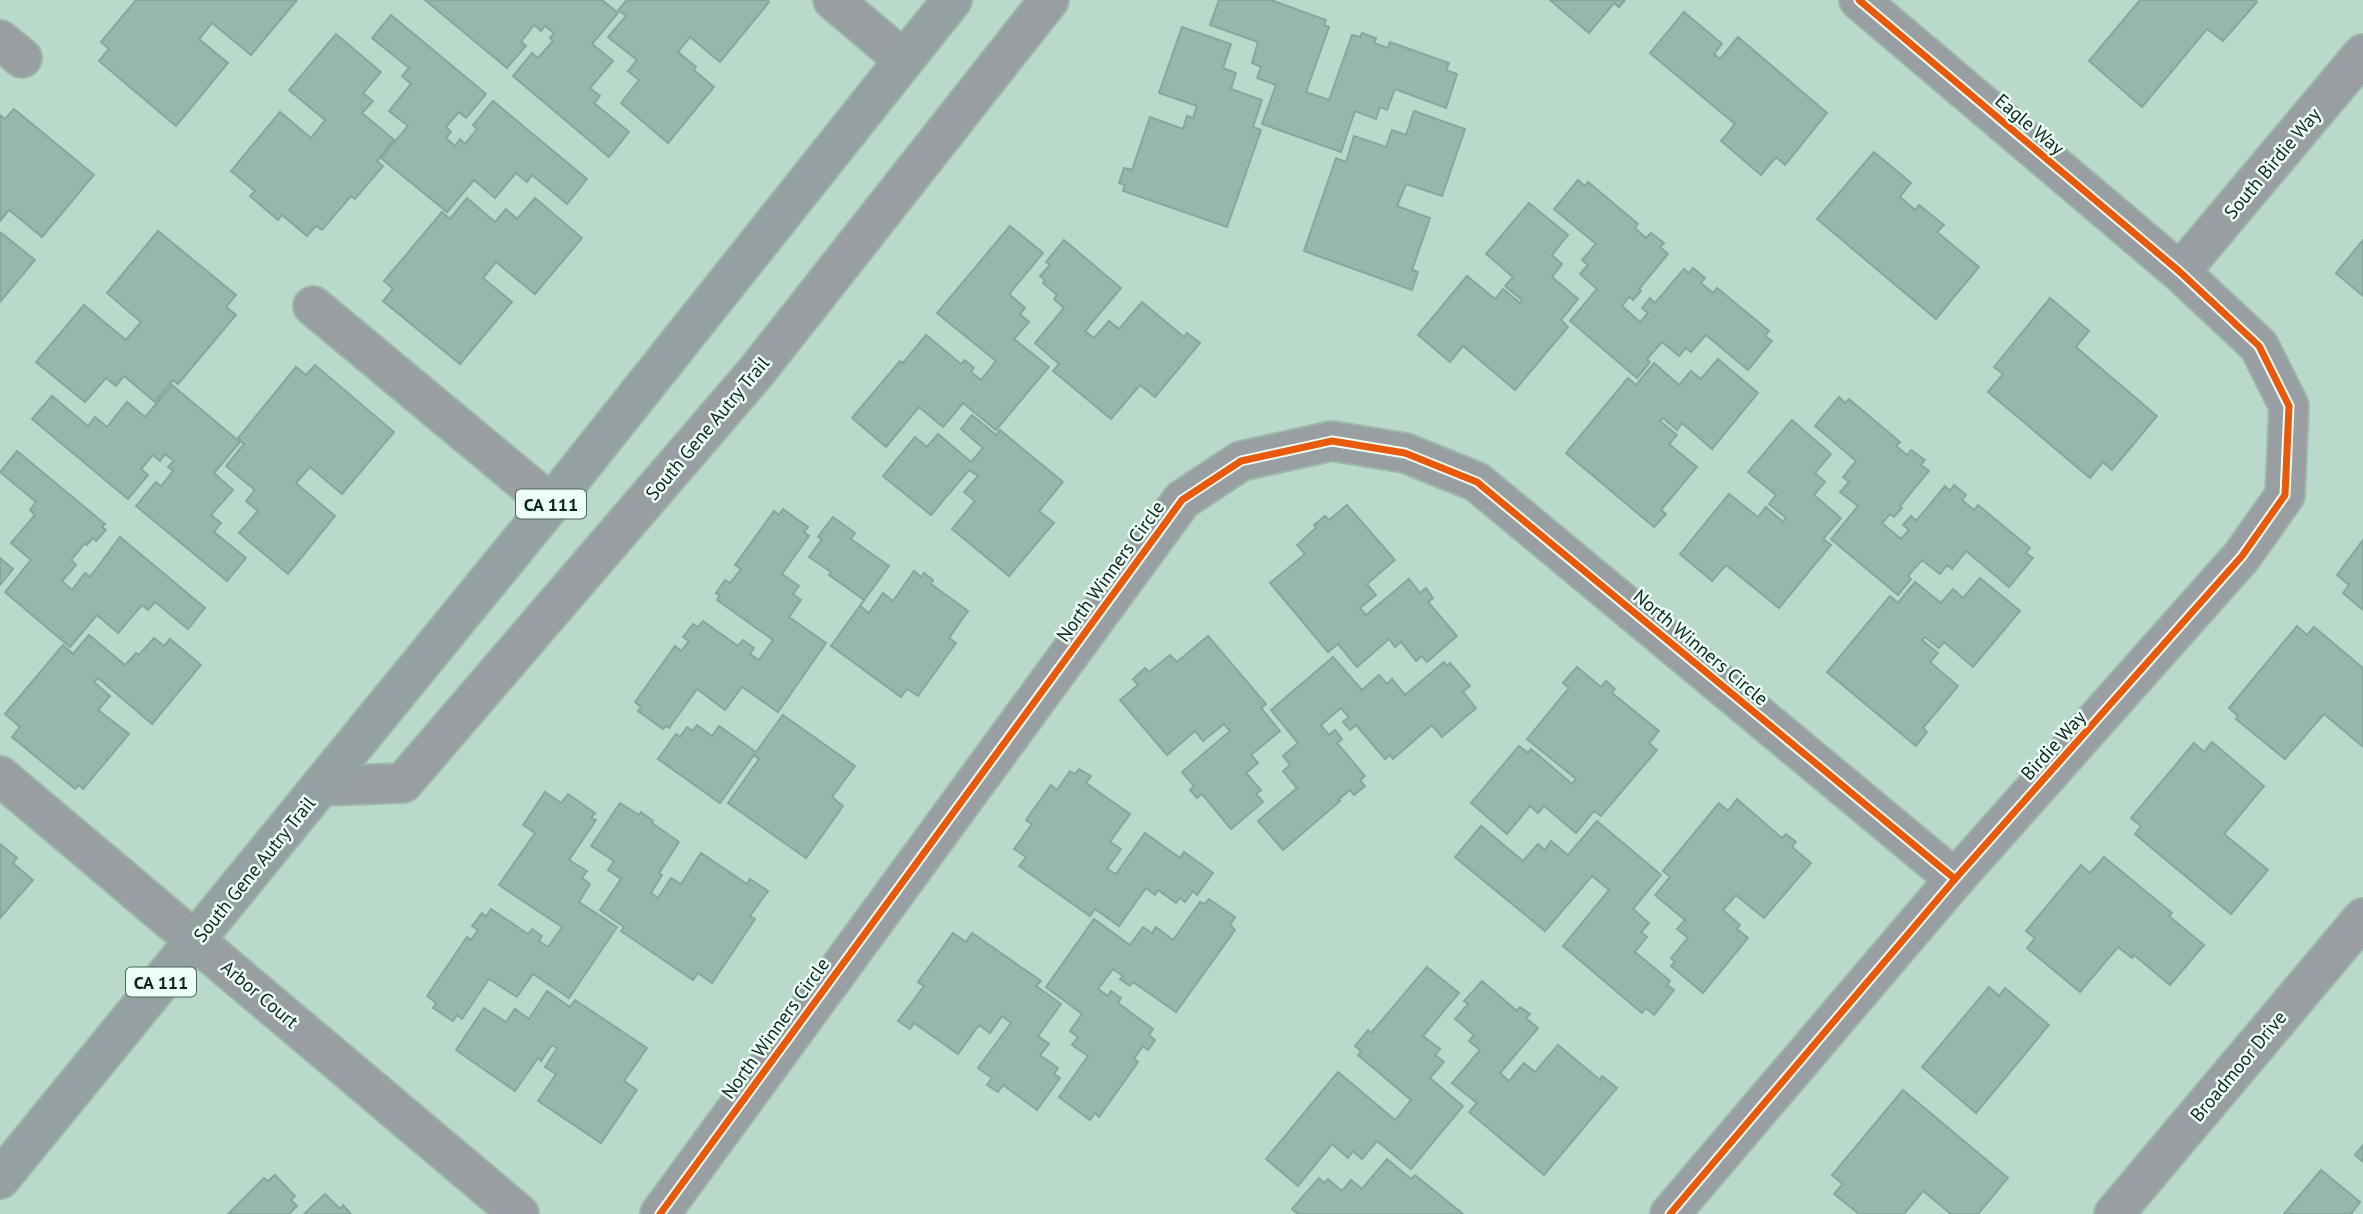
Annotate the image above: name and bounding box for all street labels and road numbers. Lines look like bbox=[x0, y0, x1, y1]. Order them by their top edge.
street label: Eagle Way bbox=[1991, 88, 2070, 160]
street label: South Birdie Way bbox=[2218, 102, 2326, 224]
street label: South Gene Autry Trail bbox=[640, 351, 774, 505]
road number: CA 111 bbox=[516, 490, 586, 518]
street label: North Winners Circle bbox=[1051, 496, 1169, 646]
street label: North Winners Circle bbox=[1629, 584, 1773, 710]
street label: Birdie Way bbox=[2015, 705, 2091, 785]
street label: South Gene Autry Trail bbox=[188, 791, 320, 947]
street label: North Winners Circle bbox=[716, 953, 834, 1103]
street label: Arbor Court bbox=[216, 955, 304, 1034]
road number: CA 111 bbox=[126, 967, 196, 996]
street label: Broadmoor Drive bbox=[2185, 1006, 2291, 1126]

